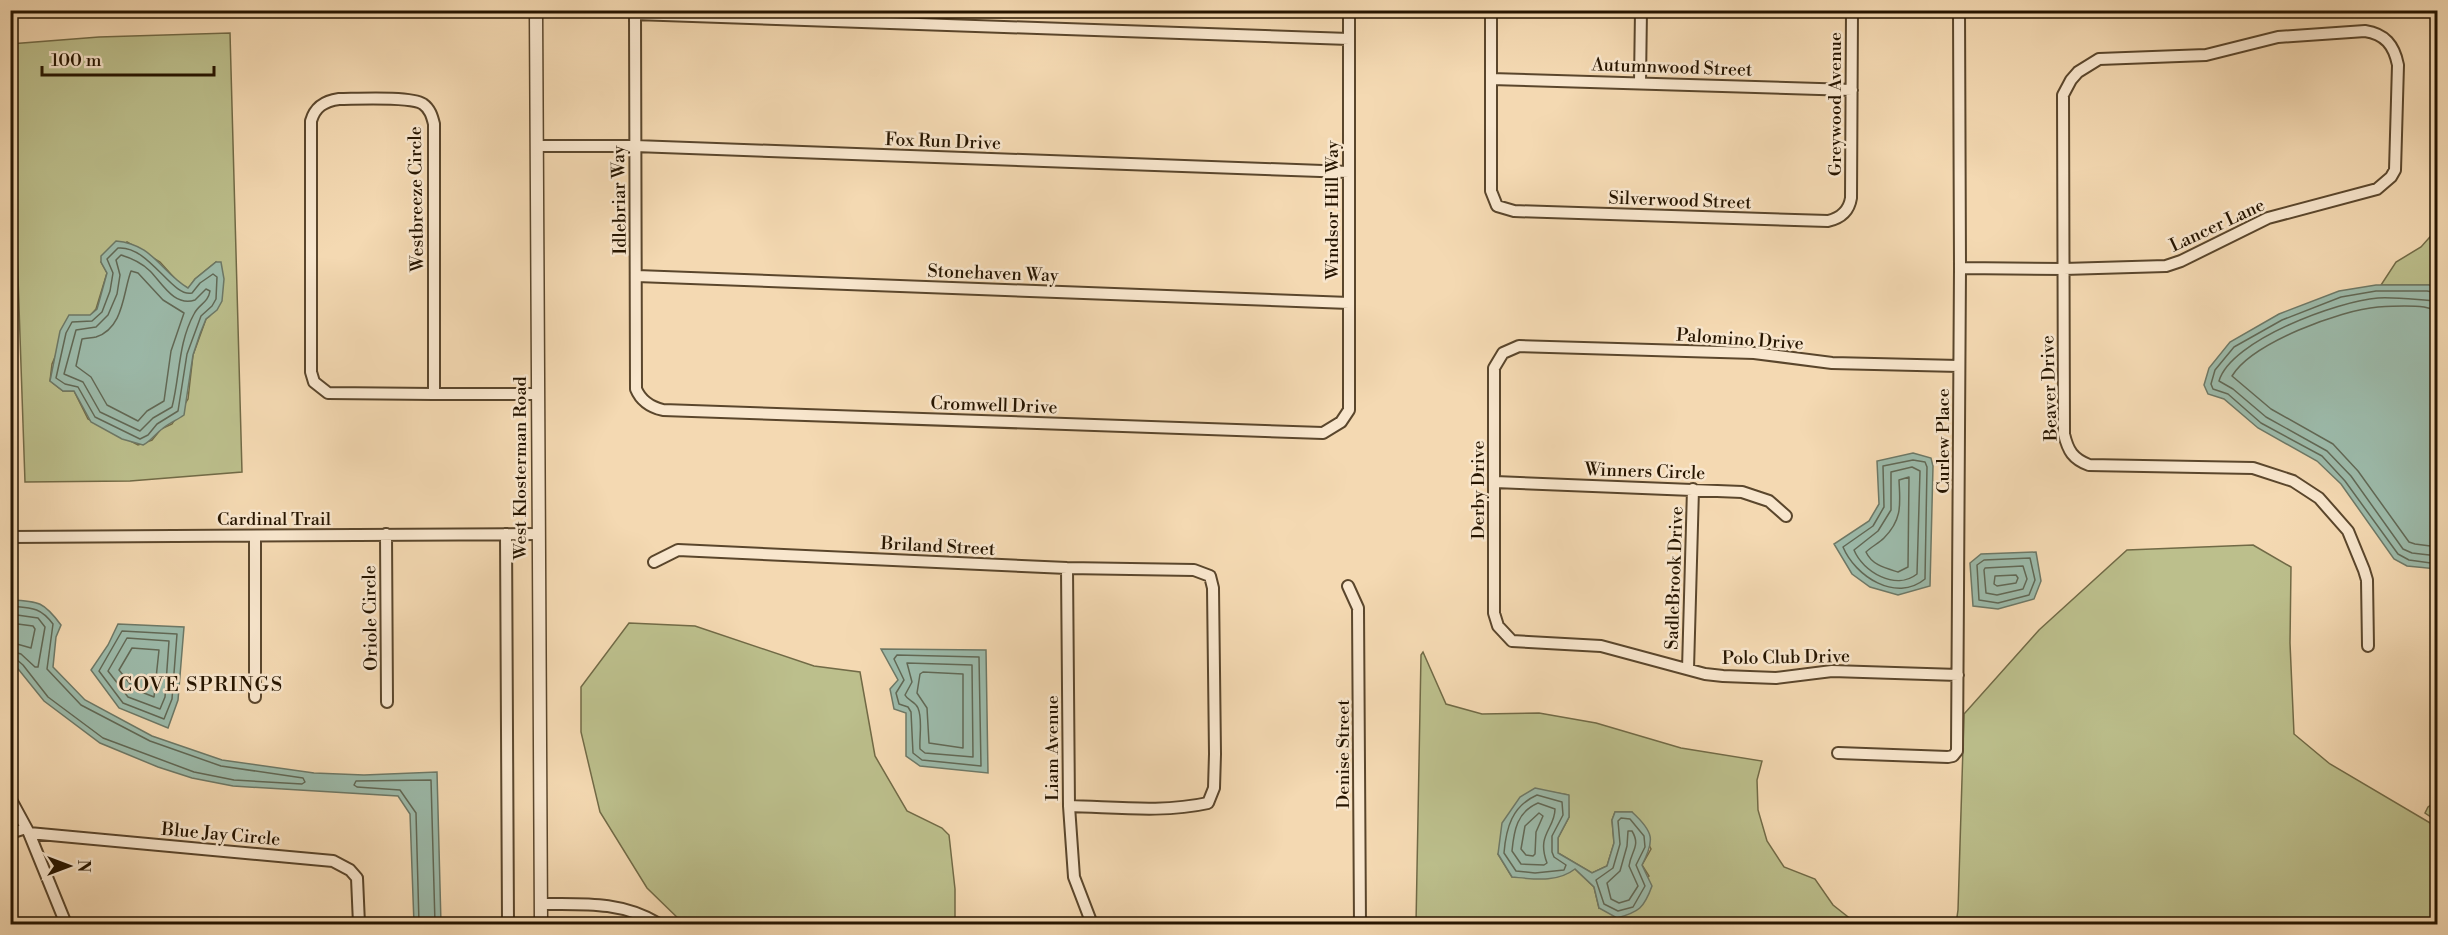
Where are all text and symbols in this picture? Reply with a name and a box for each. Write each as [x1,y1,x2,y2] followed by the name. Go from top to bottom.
[1824,32,1847,176] street label: Greywood Avenue
[42,39,214,77] scale bar
[51,49,102,72] text: 100 m
[1590,53,1753,82] street label: Autumnwood Street
[404,126,429,273] street label: Westbreeze Circle
[885,128,1001,155] street label: Fox Run Drive
[1321,140,1344,281] street label: Windsor Hill Way
[607,145,632,255] street label: Idlebriar Way
[1608,187,1753,215] street label: Silverwood Street
[2166,193,2268,257] street label: Lancer Lane
[927,260,1059,287] street label: Stonehaven Way
[1675,324,1805,355] street label: Palomino Drive
[2036,335,2063,442] street label: Beaver Drive
[509,375,532,561] street label: West Klosterman Road
[1932,388,1955,494] street label: Curlew Place
[930,392,1058,419] street label: Cromwell Drive
[1467,440,1490,540] street label: Derby Drive
[1583,458,1706,485] street label: Winners Circle
[1661,506,1688,650] street label: SadleBrook Drive
[217,508,332,531] street label: Cardinal Trail
[879,532,996,561] street label: Briland Street
[358,565,383,671] street label: Oriole Circle
[1722,645,1850,670] street label: Polo Club Drive
[118,673,284,698] district label: COVE SPRINGS
[1041,695,1064,801] street label: Liam Avenue
[1332,699,1355,809] street label: Denise Street
[160,818,281,851] street label: Blue Jay Circle
[39,836,99,896] north arrow
[73,860,93,873] text: N

